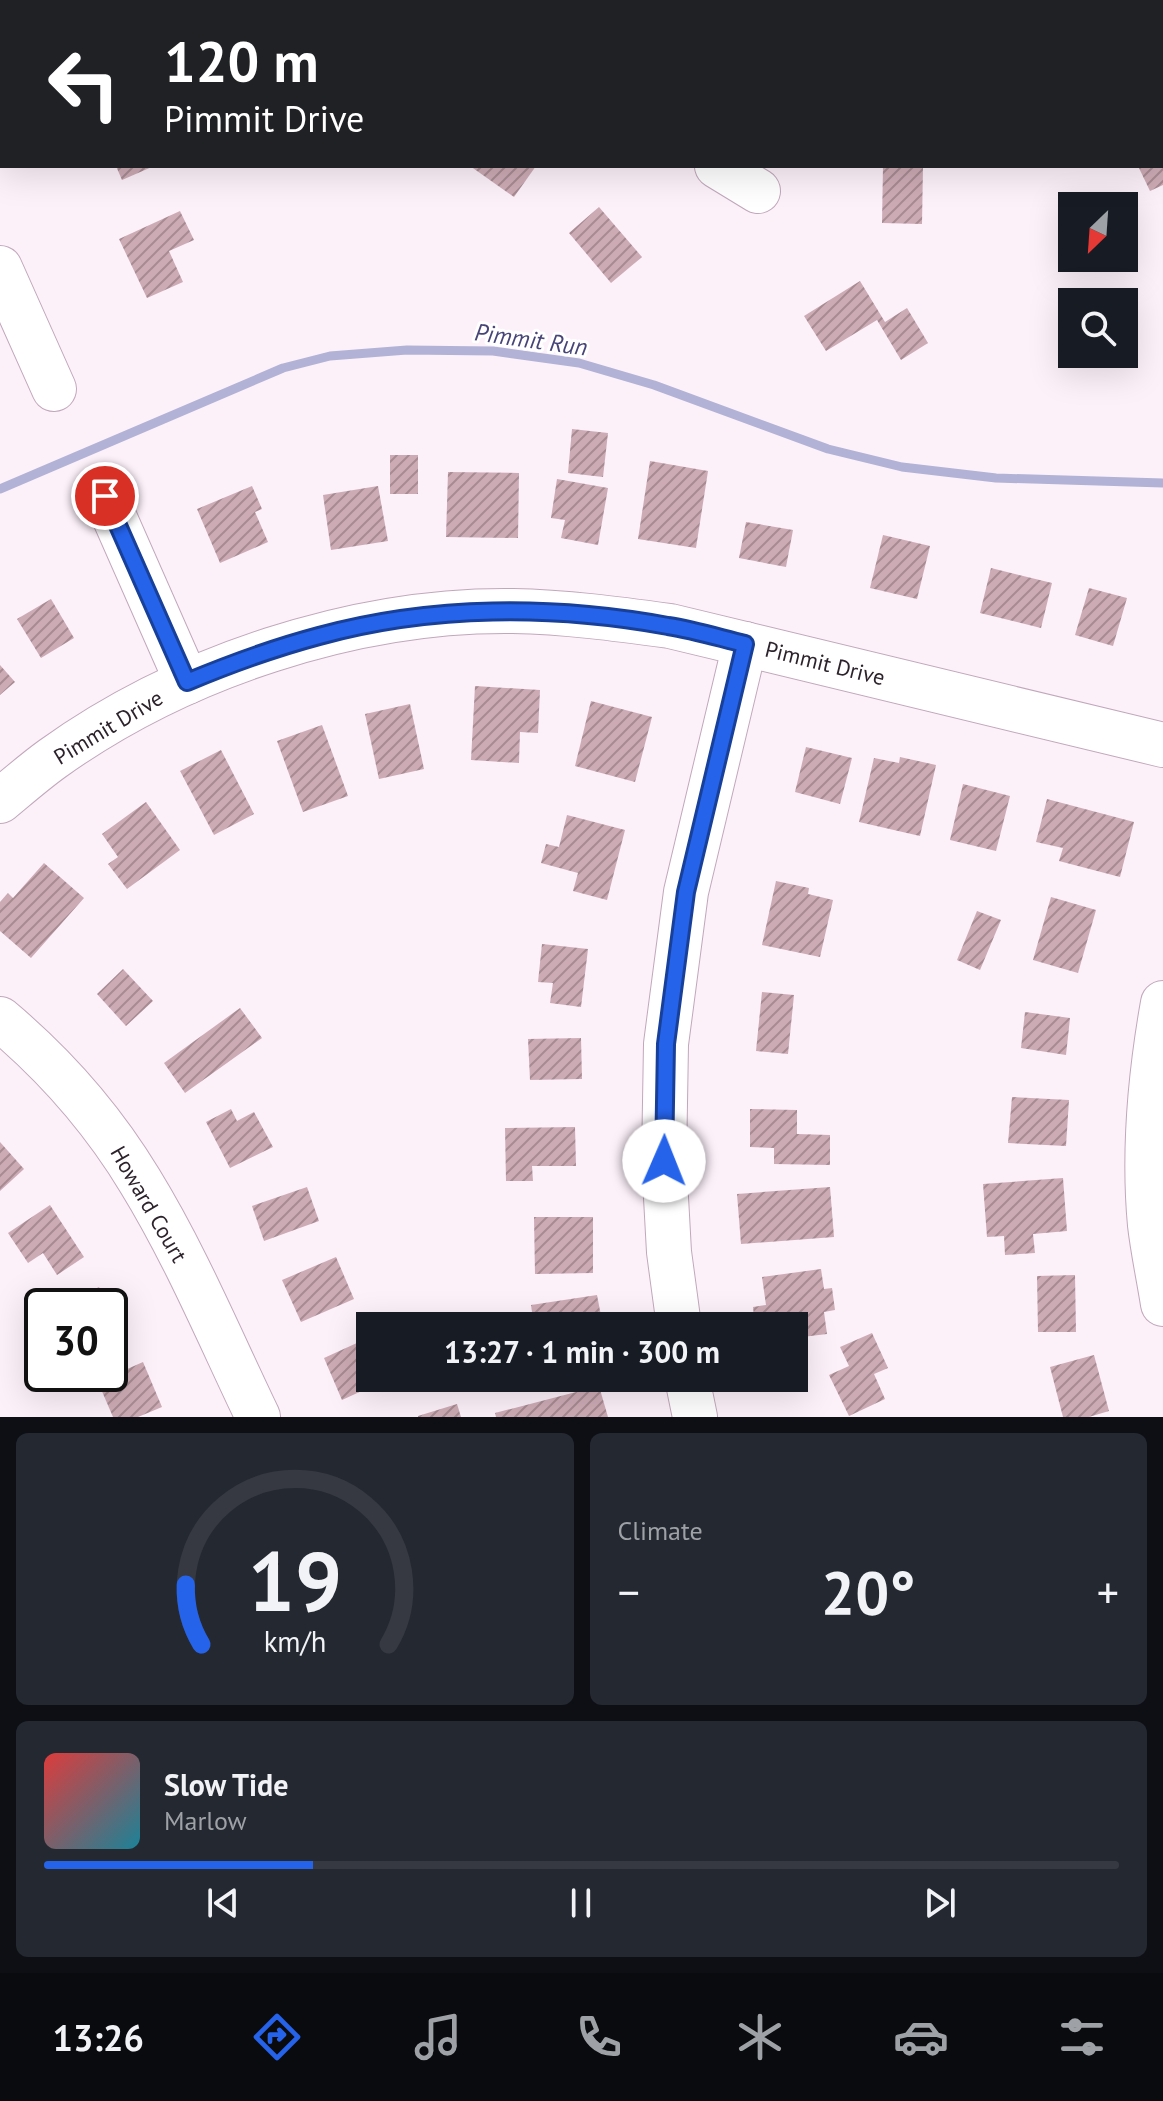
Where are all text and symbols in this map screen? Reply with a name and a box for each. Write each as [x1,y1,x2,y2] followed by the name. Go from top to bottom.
[164,25,319,97] text: 120 m
[32,32,136,136] icon: left
[164,95,364,142] text: Pimmit Drive
[1058,192,1138,272] north arrow
[1058,192,1138,368] map controls
[1058,288,1138,368] button: search
[473,316,589,363] water label: Pimmit Run
[71,462,139,530] pin
[83,474,127,518] icon: arrive
[762,635,888,691] street label: Pimmit Drive
[48,683,168,771] street label: Pimmit Drive
[622,1119,706,1203] position arrow
[104,1141,194,1268] street label: Howard Court
[24,1288,128,1392] speed limit sign: 30
[444,1332,720,1371] text: 13:27 · 1 min · 300 m
[618,1514,703,1547] text: Climate
[248,1526,342,1634] text: 19
[821,1553,915,1631] text: 20°
[618,1563,640,1620] text: −
[1097,1563,1119,1620] text: +
[263,1623,326,1660] text: km/h
[164,1765,289,1804] text: Slow Tide
[164,1804,247,1837] text: Marlow
[201,1881,245,1925] icon: previous
[559,1881,603,1925] icon: pause
[918,1881,962,1925] icon: next
[249,2009,305,2065] icon: directions
[410,2009,466,2065] icon: music
[571,2009,627,2065] icon: phone
[732,2009,788,2065] icon: climate
[893,2009,949,2065] icon: car
[1054,2009,1110,2065] icon: filters
[53,2014,144,2061] text: 13:26

